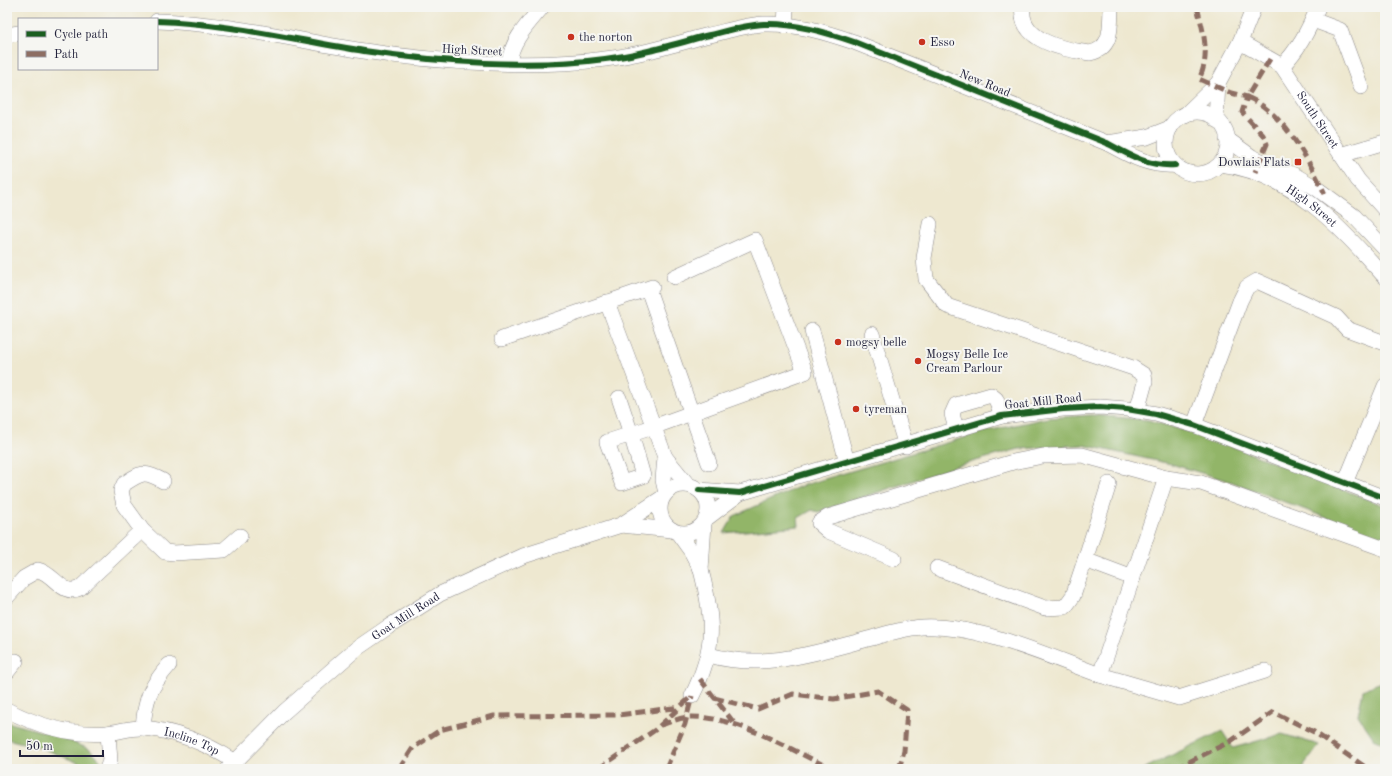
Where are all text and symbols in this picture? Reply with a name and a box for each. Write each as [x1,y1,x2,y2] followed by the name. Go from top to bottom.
[18,18,158,70] legend
[54,29,109,41] text: Cycle path
[566,32,576,42] marker: the norton
[579,32,633,44] place label: the norton
[917,37,927,47] marker: Esso
[930,37,955,49] place label: Esso
[441,43,503,59] street label: High Street
[54,49,79,61] text: Path
[957,68,1012,100] street label: New Road
[1294,90,1340,151] street label: South Street
[1218,157,1290,169] place label: Dowlais Flats
[1293,157,1303,167] marker: Dowlais Flats
[1283,183,1339,230] street label: High Street
[833,337,843,347] marker: mogsy belle
[846,337,907,349] place label: mogsy belle
[926,349,1009,375] place label: Mogsy Belle Ice Cream Parlour
[913,356,923,366] marker: Mogsy Belle Ice Cream Parlour
[1004,392,1082,412] street label: Goat Mill Road
[851,404,861,414] marker: tyreman
[864,404,907,416] place label: tyreman
[370,591,442,643] street label: Goat Mill Road
[163,726,221,758] street label: Incline Top
[20,732,103,758] scale bar
[26,740,53,753] text: 50 m

